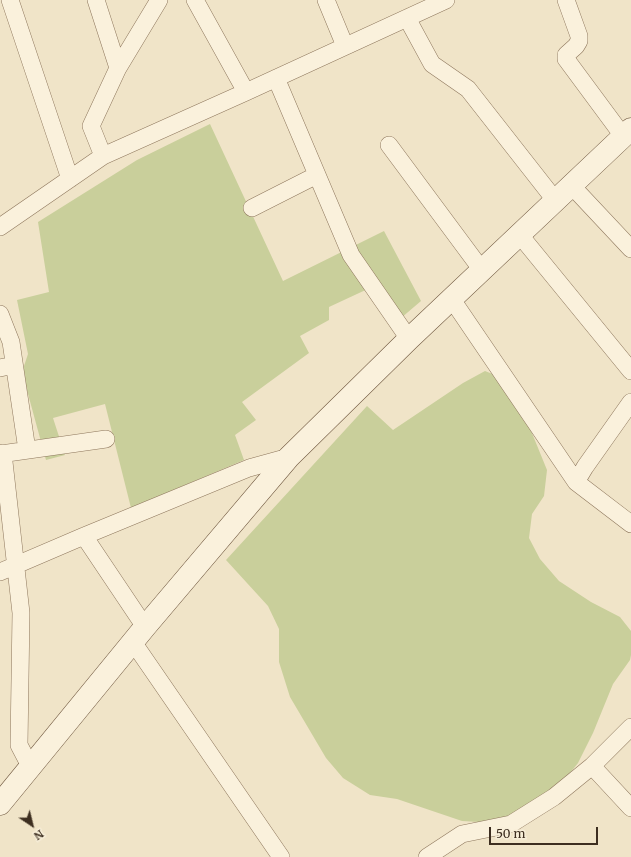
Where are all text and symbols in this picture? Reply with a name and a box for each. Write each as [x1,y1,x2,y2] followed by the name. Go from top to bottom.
[12,805,52,845] north arrow
[491,819,600,845] scale bar
[496,826,525,841] text: 50 m
[31,827,46,843] text: N

